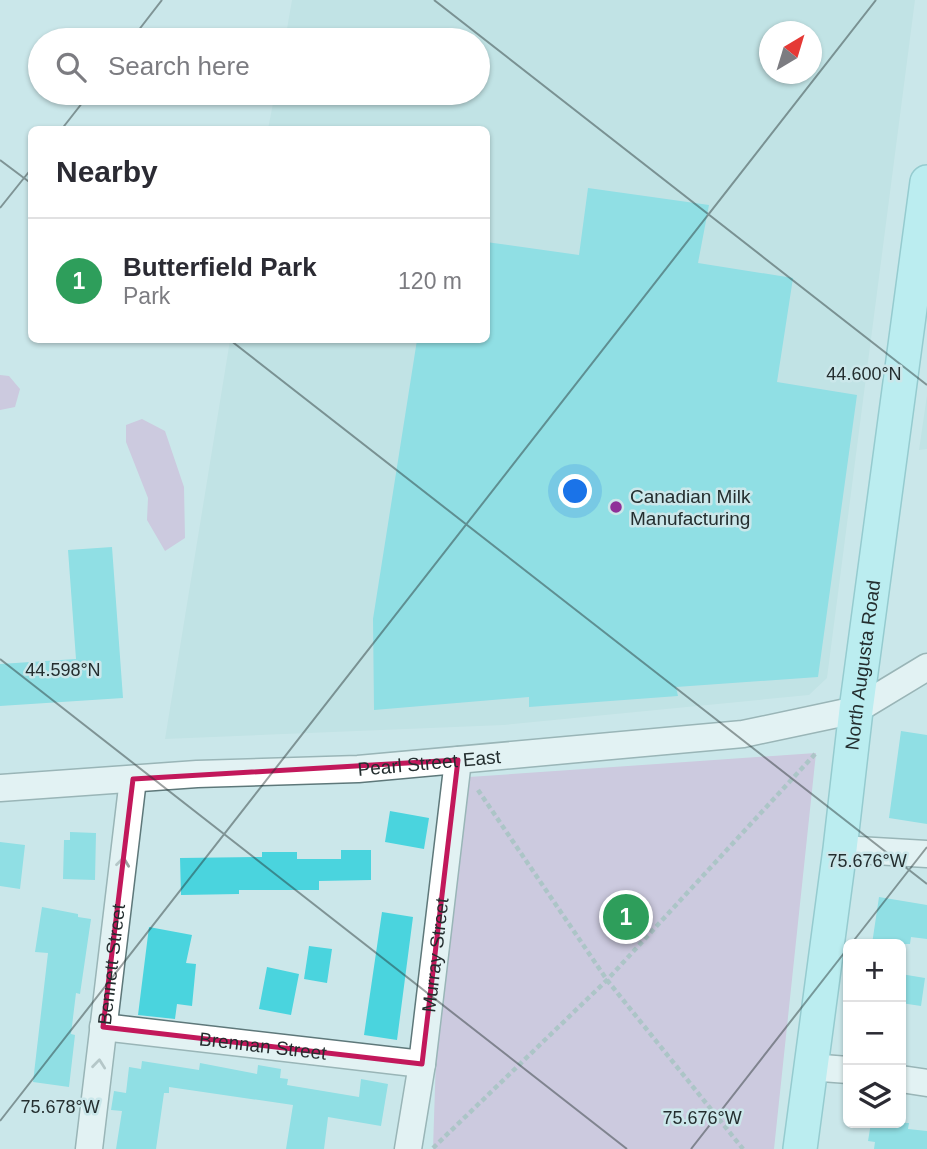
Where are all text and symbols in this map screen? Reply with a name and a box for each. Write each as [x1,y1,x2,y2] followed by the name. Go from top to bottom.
[759,21,822,84] north arrow
[28,28,490,105] search box
[52,48,90,86] icon: search
[108,51,250,81] text: Search here
[56,155,158,188] text: Nearby
[123,252,317,282] text: Butterfield Park
[73,268,85,294] text: 1
[398,268,462,294] text: 120 m
[123,283,170,309] text: Park
[826,364,902,384] text: 44.600°N
[558,474,592,508] your location
[630,486,751,529] place label: Canadian Milk Manufacturing
[608,499,624,515] marker: Canadian Milk Manufacturing
[841,579,884,751] street label: North Augusta Road
[25,660,101,680] text: 44.598°N
[357,746,502,780] street label: Pearl Street East
[827,851,907,871] text: 75.676°W
[116,856,131,868] one-way arrow
[603,891,649,943] pin: 1
[418,896,453,1013] street label: Murray Street
[94,902,129,1026] street label: Bennett Street
[843,939,906,1128] map controls
[843,939,906,1002] button: +
[843,1002,906,1065] button: −
[198,1028,328,1064] street label: Brennan Street
[91,1058,106,1069] one-way arrow
[843,1065,906,1128] button: layers
[20,1097,100,1117] text: 75.678°W
[662,1108,742,1128] text: 75.676°W

